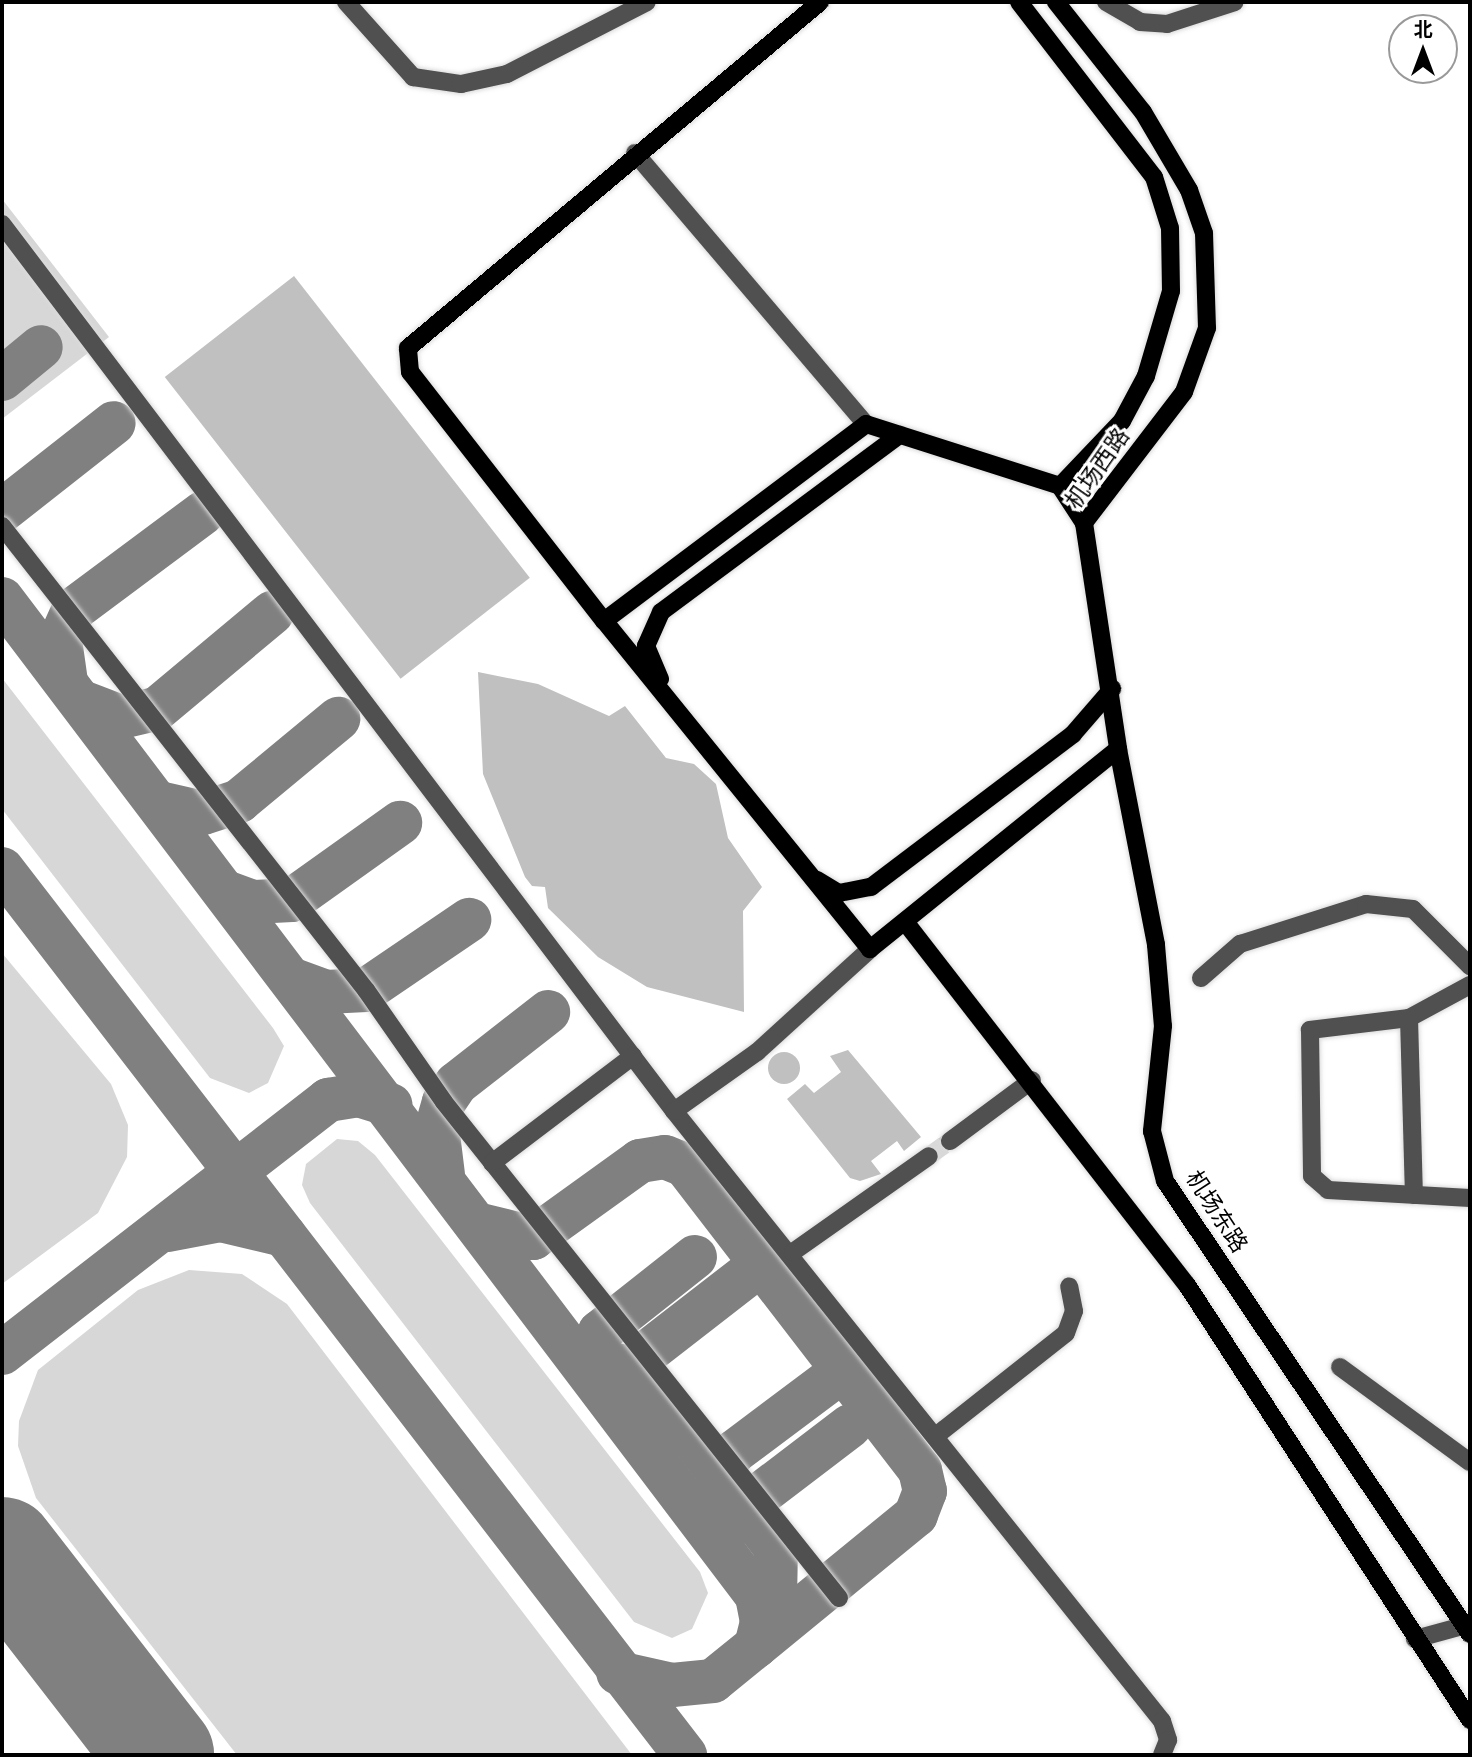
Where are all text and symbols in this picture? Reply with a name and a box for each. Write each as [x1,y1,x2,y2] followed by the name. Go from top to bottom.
[1388,14,1458,84] north arrow
[1413,18,1433,41] text: 北
[1060,423,1136,515] street label: 机场西路
[1179,1166,1253,1258] street label: 机场东路

